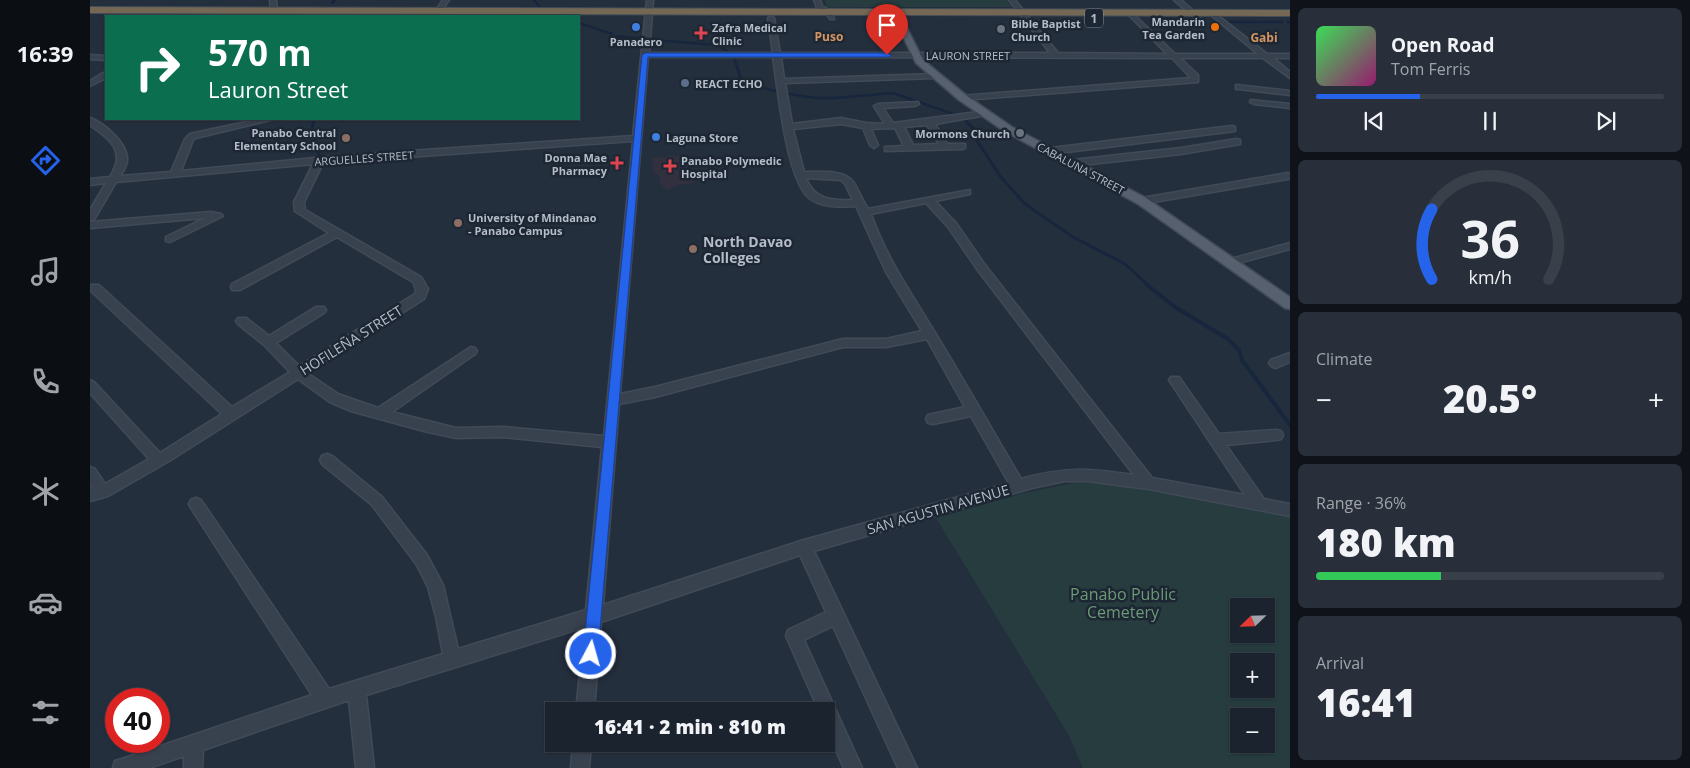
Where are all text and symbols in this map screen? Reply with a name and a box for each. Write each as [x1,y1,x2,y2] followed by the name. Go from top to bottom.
[866,4,908,55] pin
[1085,8,1103,28] road number: 1
[873,11,901,39] icon: arrive
[1142,14,1205,42] place label: Mandarin Tea Garden
[1011,16,1081,44] place label: Bible Baptist Church
[712,20,787,48] place label: Zafra Medical Clinic
[630,21,642,33] marker: Panadero
[1209,21,1221,33] marker: Mandarin Tea Garden
[995,23,1007,35] marker: Bible Baptist Church
[694,26,708,40] marker: Zafra Medical Clinic
[815,28,843,45] district label: Puso
[208,29,312,76] text: 570 m
[1250,29,1278,46] district label: Gabi
[1391,32,1495,58] text: Open Road
[610,34,663,49] place label: Panadero
[125,35,190,100] icon: right
[17,38,73,68] text: 16:39
[926,48,1010,63] street label: LAURON STREET
[1391,58,1470,80] text: Tom Ferris
[208,74,348,104] text: Lauron Street
[695,76,763,91] place label: REACT ECHO
[679,77,691,89] marker: REACT ECHO
[1360,107,1388,135] icon: previous
[1476,107,1504,135] icon: pause
[1592,107,1620,135] icon: next
[234,125,336,153] place label: Panabo Central Elementary School
[915,126,1010,141] place label: Mormons Church
[1014,127,1026,139] marker: Mormons Church
[666,130,739,145] place label: Laguna Store
[650,131,662,143] marker: Laguna Store
[340,132,352,144] marker: Panabo Central Elementary School
[1035,139,1127,197] street label: CABALUNA STREET
[28,143,63,178] icon: directions
[314,147,414,169] street label: ARGUELLES STREET
[545,150,608,178] place label: Donna Mae Pharmacy
[681,153,782,181] place label: Panabo Polymedic Hospital
[611,157,623,169] marker: Donna Mae Pharmacy
[663,159,677,173] marker: Panabo Polymedic Hospital
[1460,202,1520,273] text: 36
[468,210,597,238] place label: University of Mindanao - Panabo Campus
[452,217,464,229] marker: University of Mindanao - Panabo Campus
[703,232,793,267] place label: North Davao Colleges
[687,243,699,255] marker: North Davao Colleges
[28,254,63,289] icon: music
[1468,265,1512,289] text: km/h
[296,301,406,379] street label: HOFILEÑA STREET
[1316,348,1373,370] text: Climate
[28,364,63,399] icon: phone
[1443,372,1537,424] text: 20.5°
[1316,380,1332,418] text: −
[1648,380,1664,418] text: +
[28,474,63,509] icon: climate
[865,480,1011,538] street label: SAN AGUSTIN AVENUE
[1316,492,1406,514] text: Range · 36%
[1316,516,1456,568] text: 180 km
[1070,583,1176,623] park label: Panabo Public Cemetery
[28,585,63,620] icon: car
[1230,598,1275,642] north arrow
[1230,598,1275,753] map controls
[564,627,616,679] position arrow
[1316,652,1364,674] text: Arrival
[1230,653,1275,698] button: +
[1316,676,1416,728] text: 16:41
[105,688,170,753] speed limit sign: 40
[28,695,63,730] icon: filters
[1230,708,1275,753] button: −
[594,714,786,740] text: 16:41 · 2 min · 810 m

